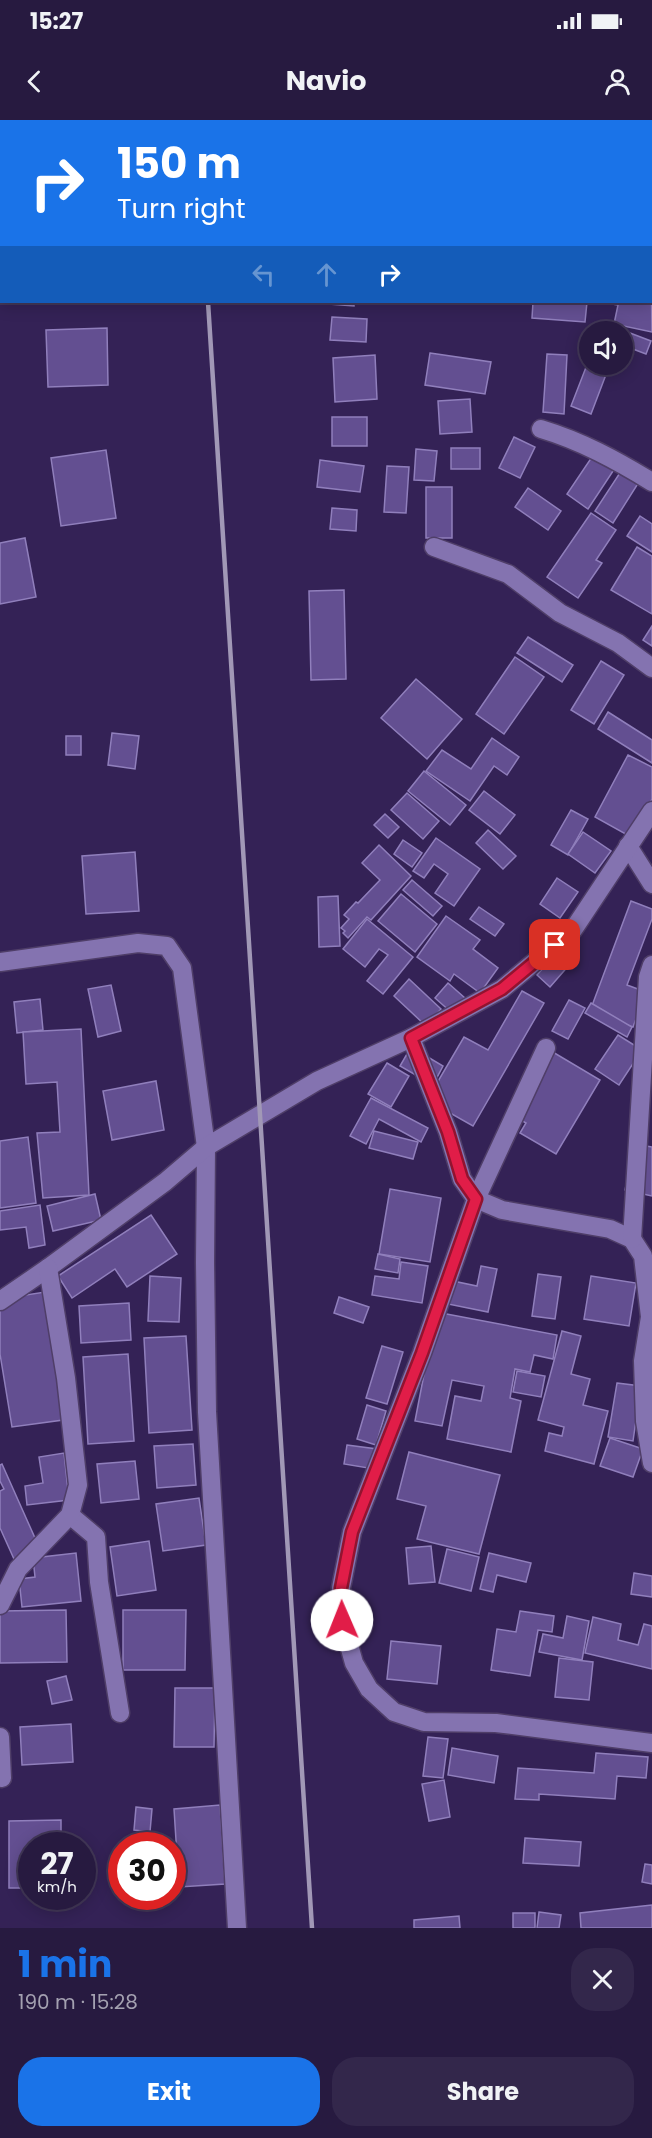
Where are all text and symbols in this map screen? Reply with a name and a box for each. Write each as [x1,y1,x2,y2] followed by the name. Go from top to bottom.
[30,6,83,37] text: 15:27
[286,62,366,99] text: Navio
[18,65,51,98] icon: back
[601,65,634,98] icon: person
[117,134,241,193] text: 150 m
[18,144,96,222] icon: right
[117,190,246,227] text: Turn right
[247,258,280,291] icon: left
[310,258,343,291] icon: ahead
[373,258,406,291] icon: right
[579,321,633,375] map controls
[579,321,633,375] button: sound
[529,919,580,970] pin
[538,928,571,961] icon: arrive
[310,1588,374,1652] position arrow
[108,1832,186,1910] speed limit sign: 30
[40,1842,74,1885] text: 27
[37,1876,77,1897] text: km/h
[18,1939,112,1990] text: 1 min
[571,1948,634,2011] button: close
[18,1988,138,2016] text: 190 m · 15:28
[18,2057,320,2126] button: Exit
[332,2057,634,2126] button: Share

